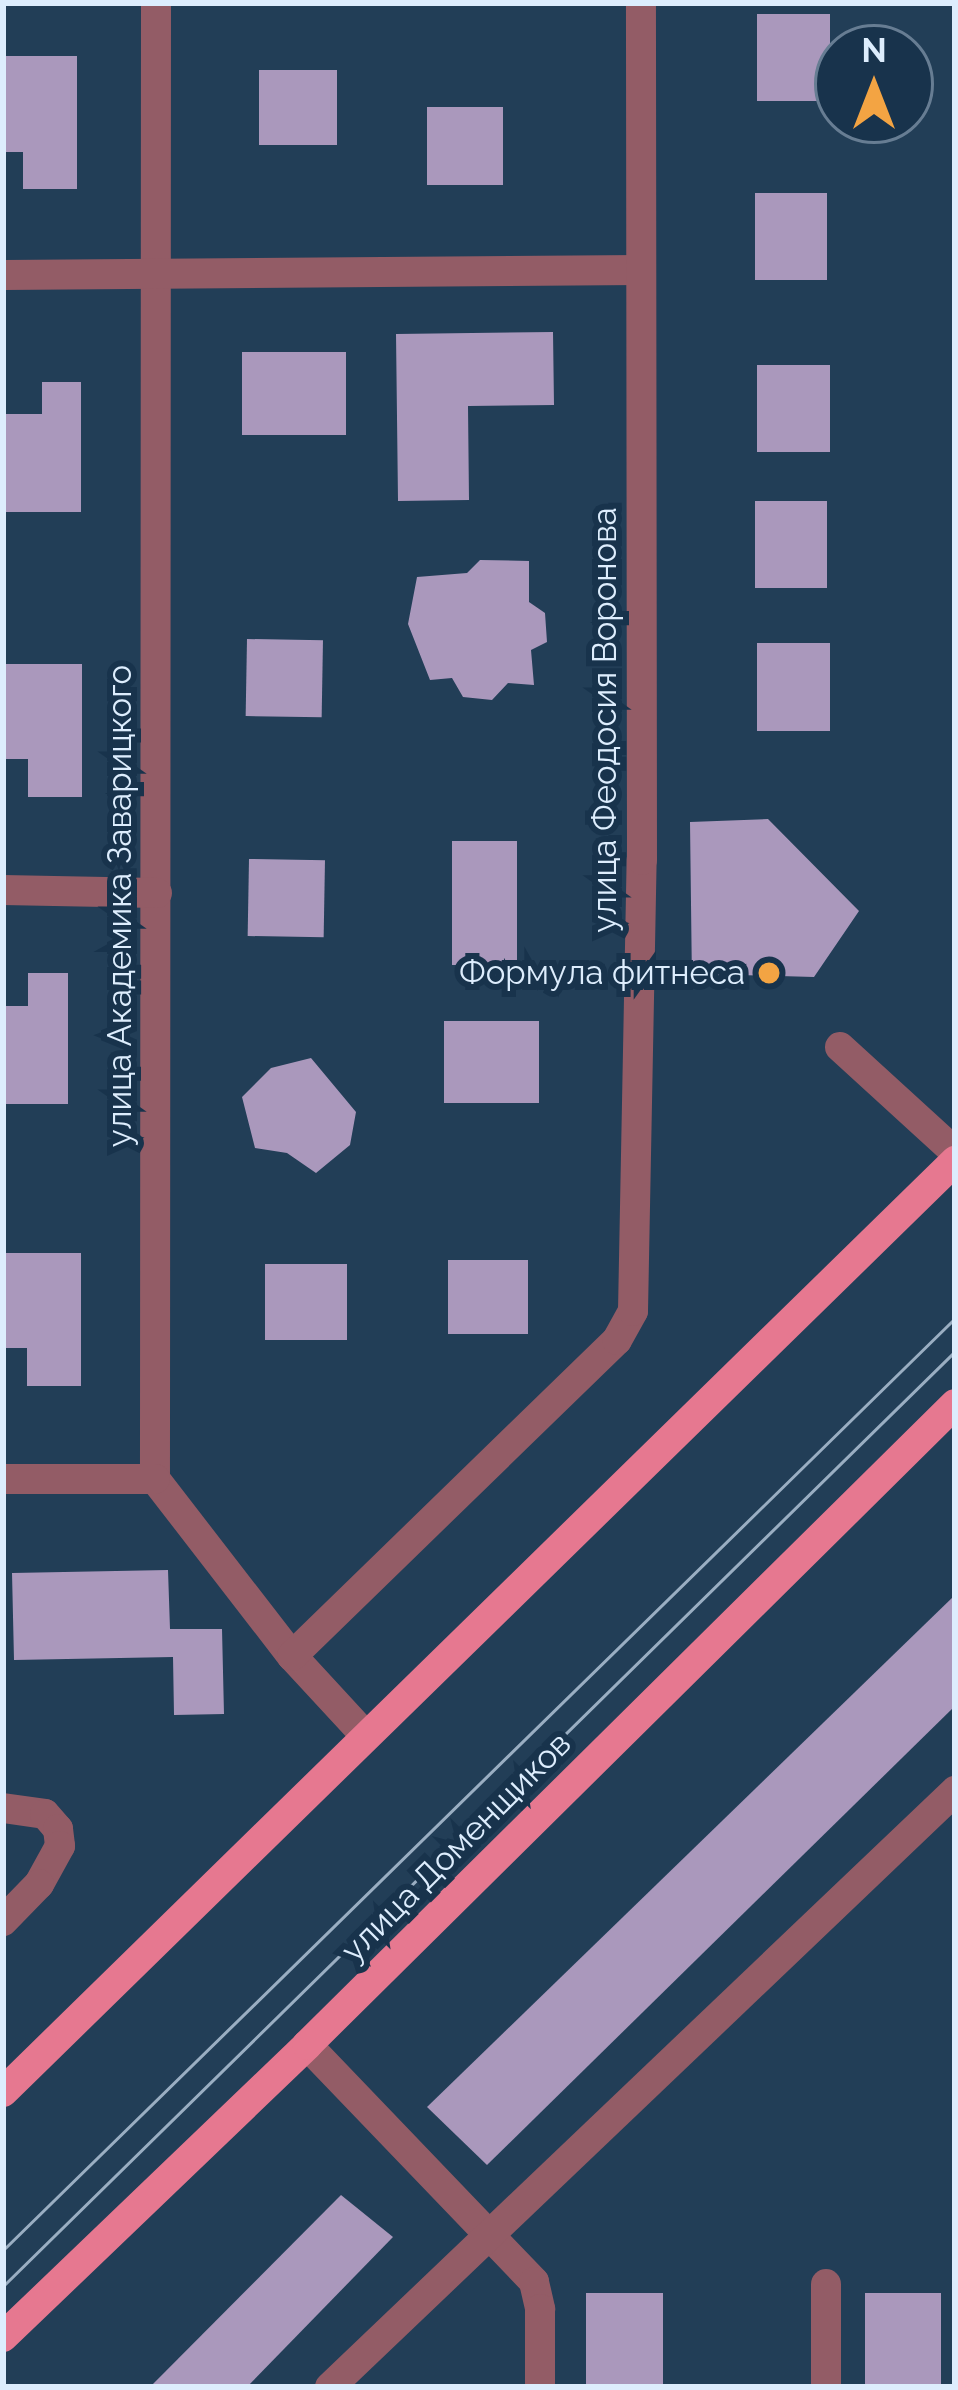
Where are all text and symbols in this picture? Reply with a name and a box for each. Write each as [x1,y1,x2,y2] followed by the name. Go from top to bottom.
[814,24,934,144] north arrow
[861,31,887,70] text: N
[585,507,625,933] street label: улица Феодосия Воронова
[100,664,140,1148] street label: улица Академика Заварицкого
[459,953,745,993] place label: Формула фитнеса
[756,960,782,986] marker: Формула фитнеса
[333,1724,579,1970] street label: улица Доменщиков

